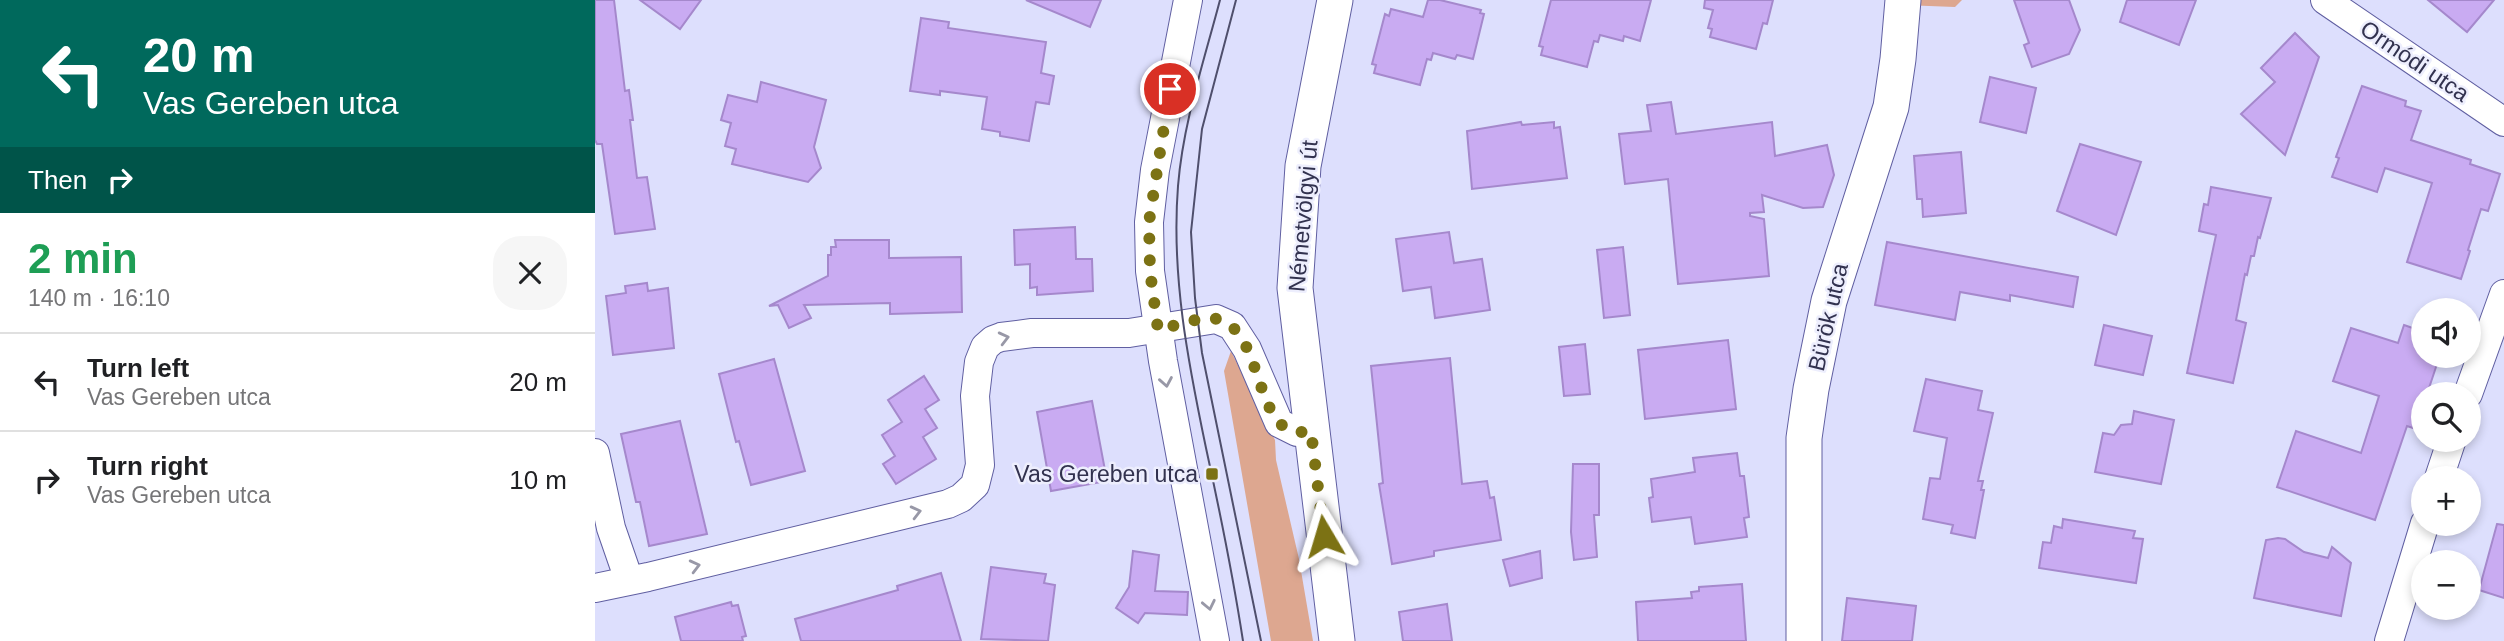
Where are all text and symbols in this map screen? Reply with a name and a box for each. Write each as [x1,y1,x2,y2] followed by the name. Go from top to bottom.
[2356,15,2474,107] street label: Ormódi utca
[28,28,119,119] icon: left
[143,28,255,82] text: 20 m
[1140,59,1200,119] pin
[1151,70,1189,108] icon: arrive
[143,85,399,121] text: Vas Gereben utca
[1283,138,1323,293] street label: Németvölgyi út
[101,161,139,199] icon: right
[28,165,87,195] text: Then
[28,235,138,282] text: 2 min
[493,236,567,310] button: close
[1803,260,1853,373] street label: Bürök utca
[28,285,170,311] text: 140 m · 16:10
[2411,298,2481,620] map controls
[2411,298,2481,368] button: sound
[997,332,1009,346] one-way arrow
[87,353,189,383] text: Turn left
[28,363,66,401] icon: left
[509,367,567,397] text: 20 m
[1158,376,1173,388] one-way arrow
[2411,382,2481,452] button: search
[87,384,271,410] text: Vas Gereben utca
[87,451,208,481] text: Turn right
[28,461,66,499] icon: right
[1014,461,1198,487] place label: Vas Gereben utca
[509,465,567,495] text: 10 m
[1204,466,1220,482] marker: Vas Gereben utca
[2411,466,2481,536] button: +
[87,482,271,508] text: Vas Gereben utca
[1287,499,1361,573] position arrow
[910,505,922,520] one-way arrow
[2411,550,2481,620] button: −
[689,560,701,574] one-way arrow
[1200,599,1215,611] one-way arrow

